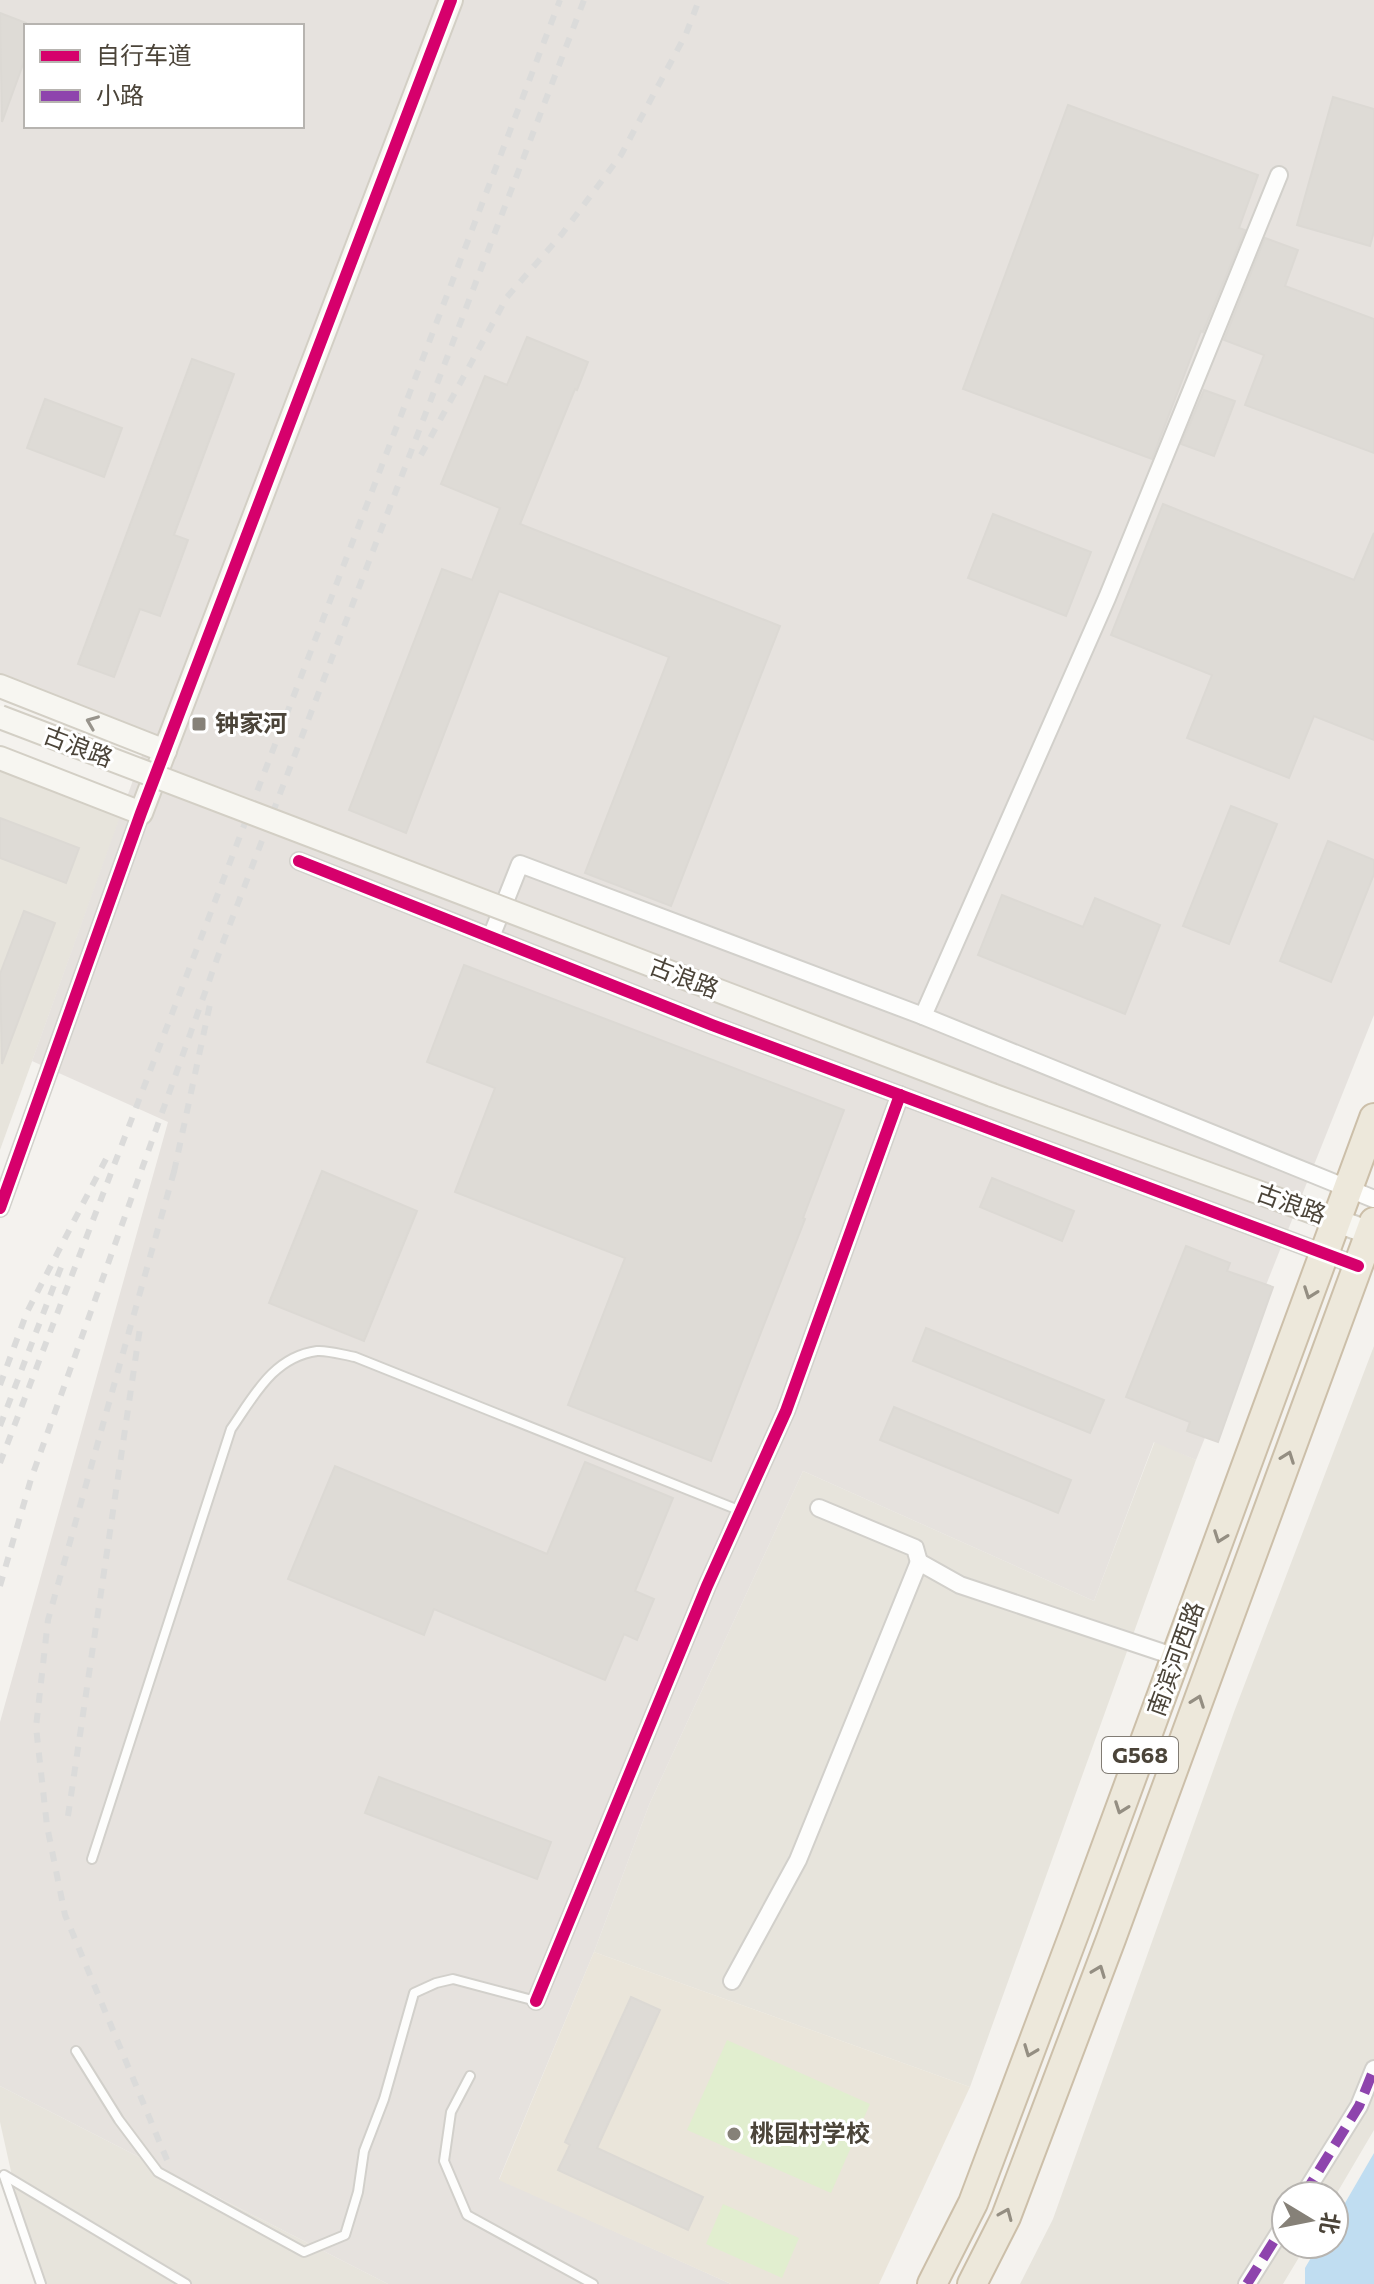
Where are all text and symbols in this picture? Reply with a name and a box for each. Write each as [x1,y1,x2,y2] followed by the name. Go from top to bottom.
[24,24,304,128] legend
[96,40,192,69] text: 自行车道
[96,80,144,109] text: 小路
[215,708,287,737] place label: 钟家河
[86,715,100,732] one-way arrow
[190,715,208,733] marker: 钟家河
[40,719,117,772] street label: 古浪路
[646,950,723,1003] street label: 古浪路
[1253,1177,1330,1229] street label: 古浪路
[1303,1285,1320,1299] one-way arrow
[1278,1451,1295,1465] one-way arrow
[1213,1530,1230,1544] one-way arrow
[1140,1597,1209,1720] street label: 南滨河西路
[1189,1695,1205,1709] one-way arrow
[1102,1737,1178,1773] road number: G568
[1114,1800,1131,1814] one-way arrow
[1089,1965,1106,1979] one-way arrow
[1023,2043,1040,2057] one-way arrow
[750,2118,870,2147] place label: 桃园村学校
[725,2125,743,2143] marker: 桃园村学校
[1270,2180,1350,2260] north arrow
[997,2208,1013,2222] one-way arrow
[1315,2210,1345,2237] text: 北

